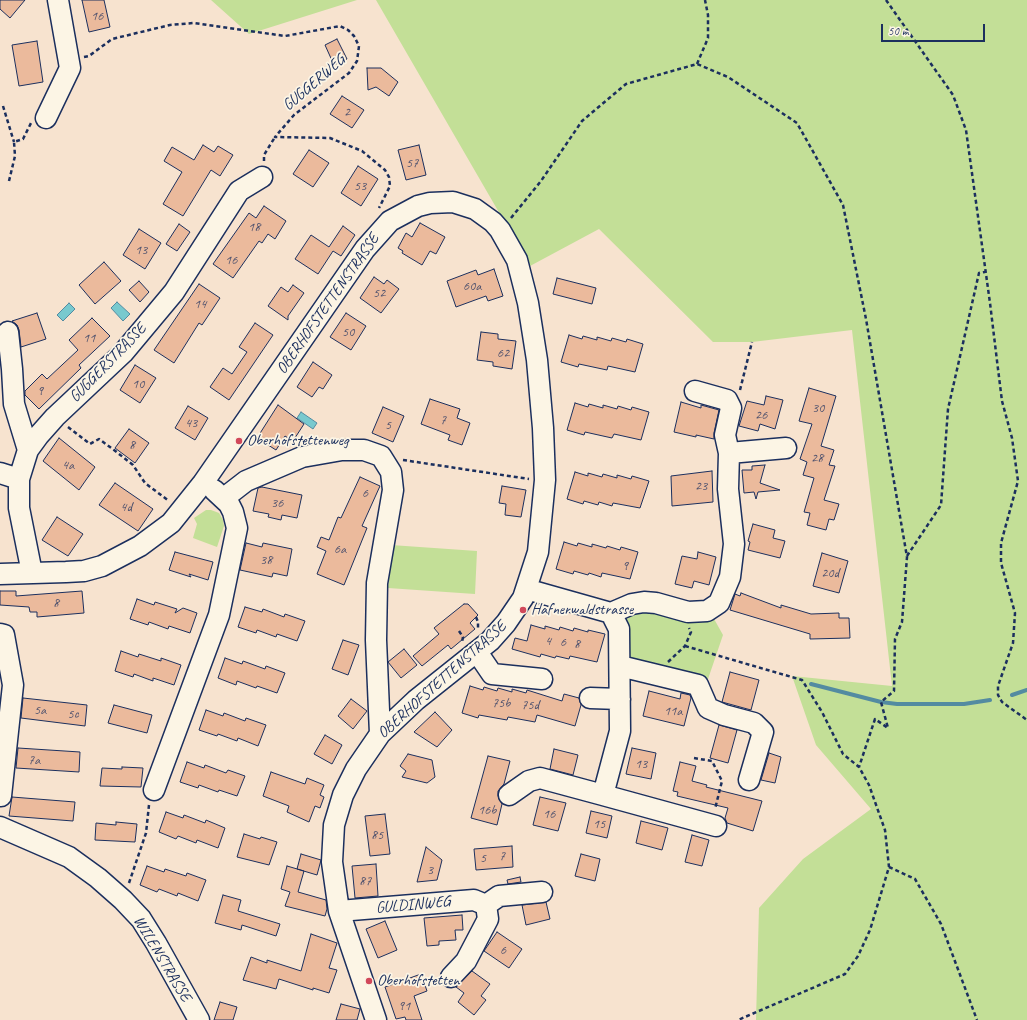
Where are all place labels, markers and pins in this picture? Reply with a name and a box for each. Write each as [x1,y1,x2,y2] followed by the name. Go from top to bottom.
[247,431,349,451] place label: Oberhofstettenweg
[234,436,244,446] marker: Oberhofstettenweg
[531,600,633,620] place label: Hafnerwaldstrasse
[518,605,528,615] marker: Hafnerwaldstrasse
[377,971,459,991] place label: Oberhofstetten
[364,976,374,986] marker: Oberhofstetten

